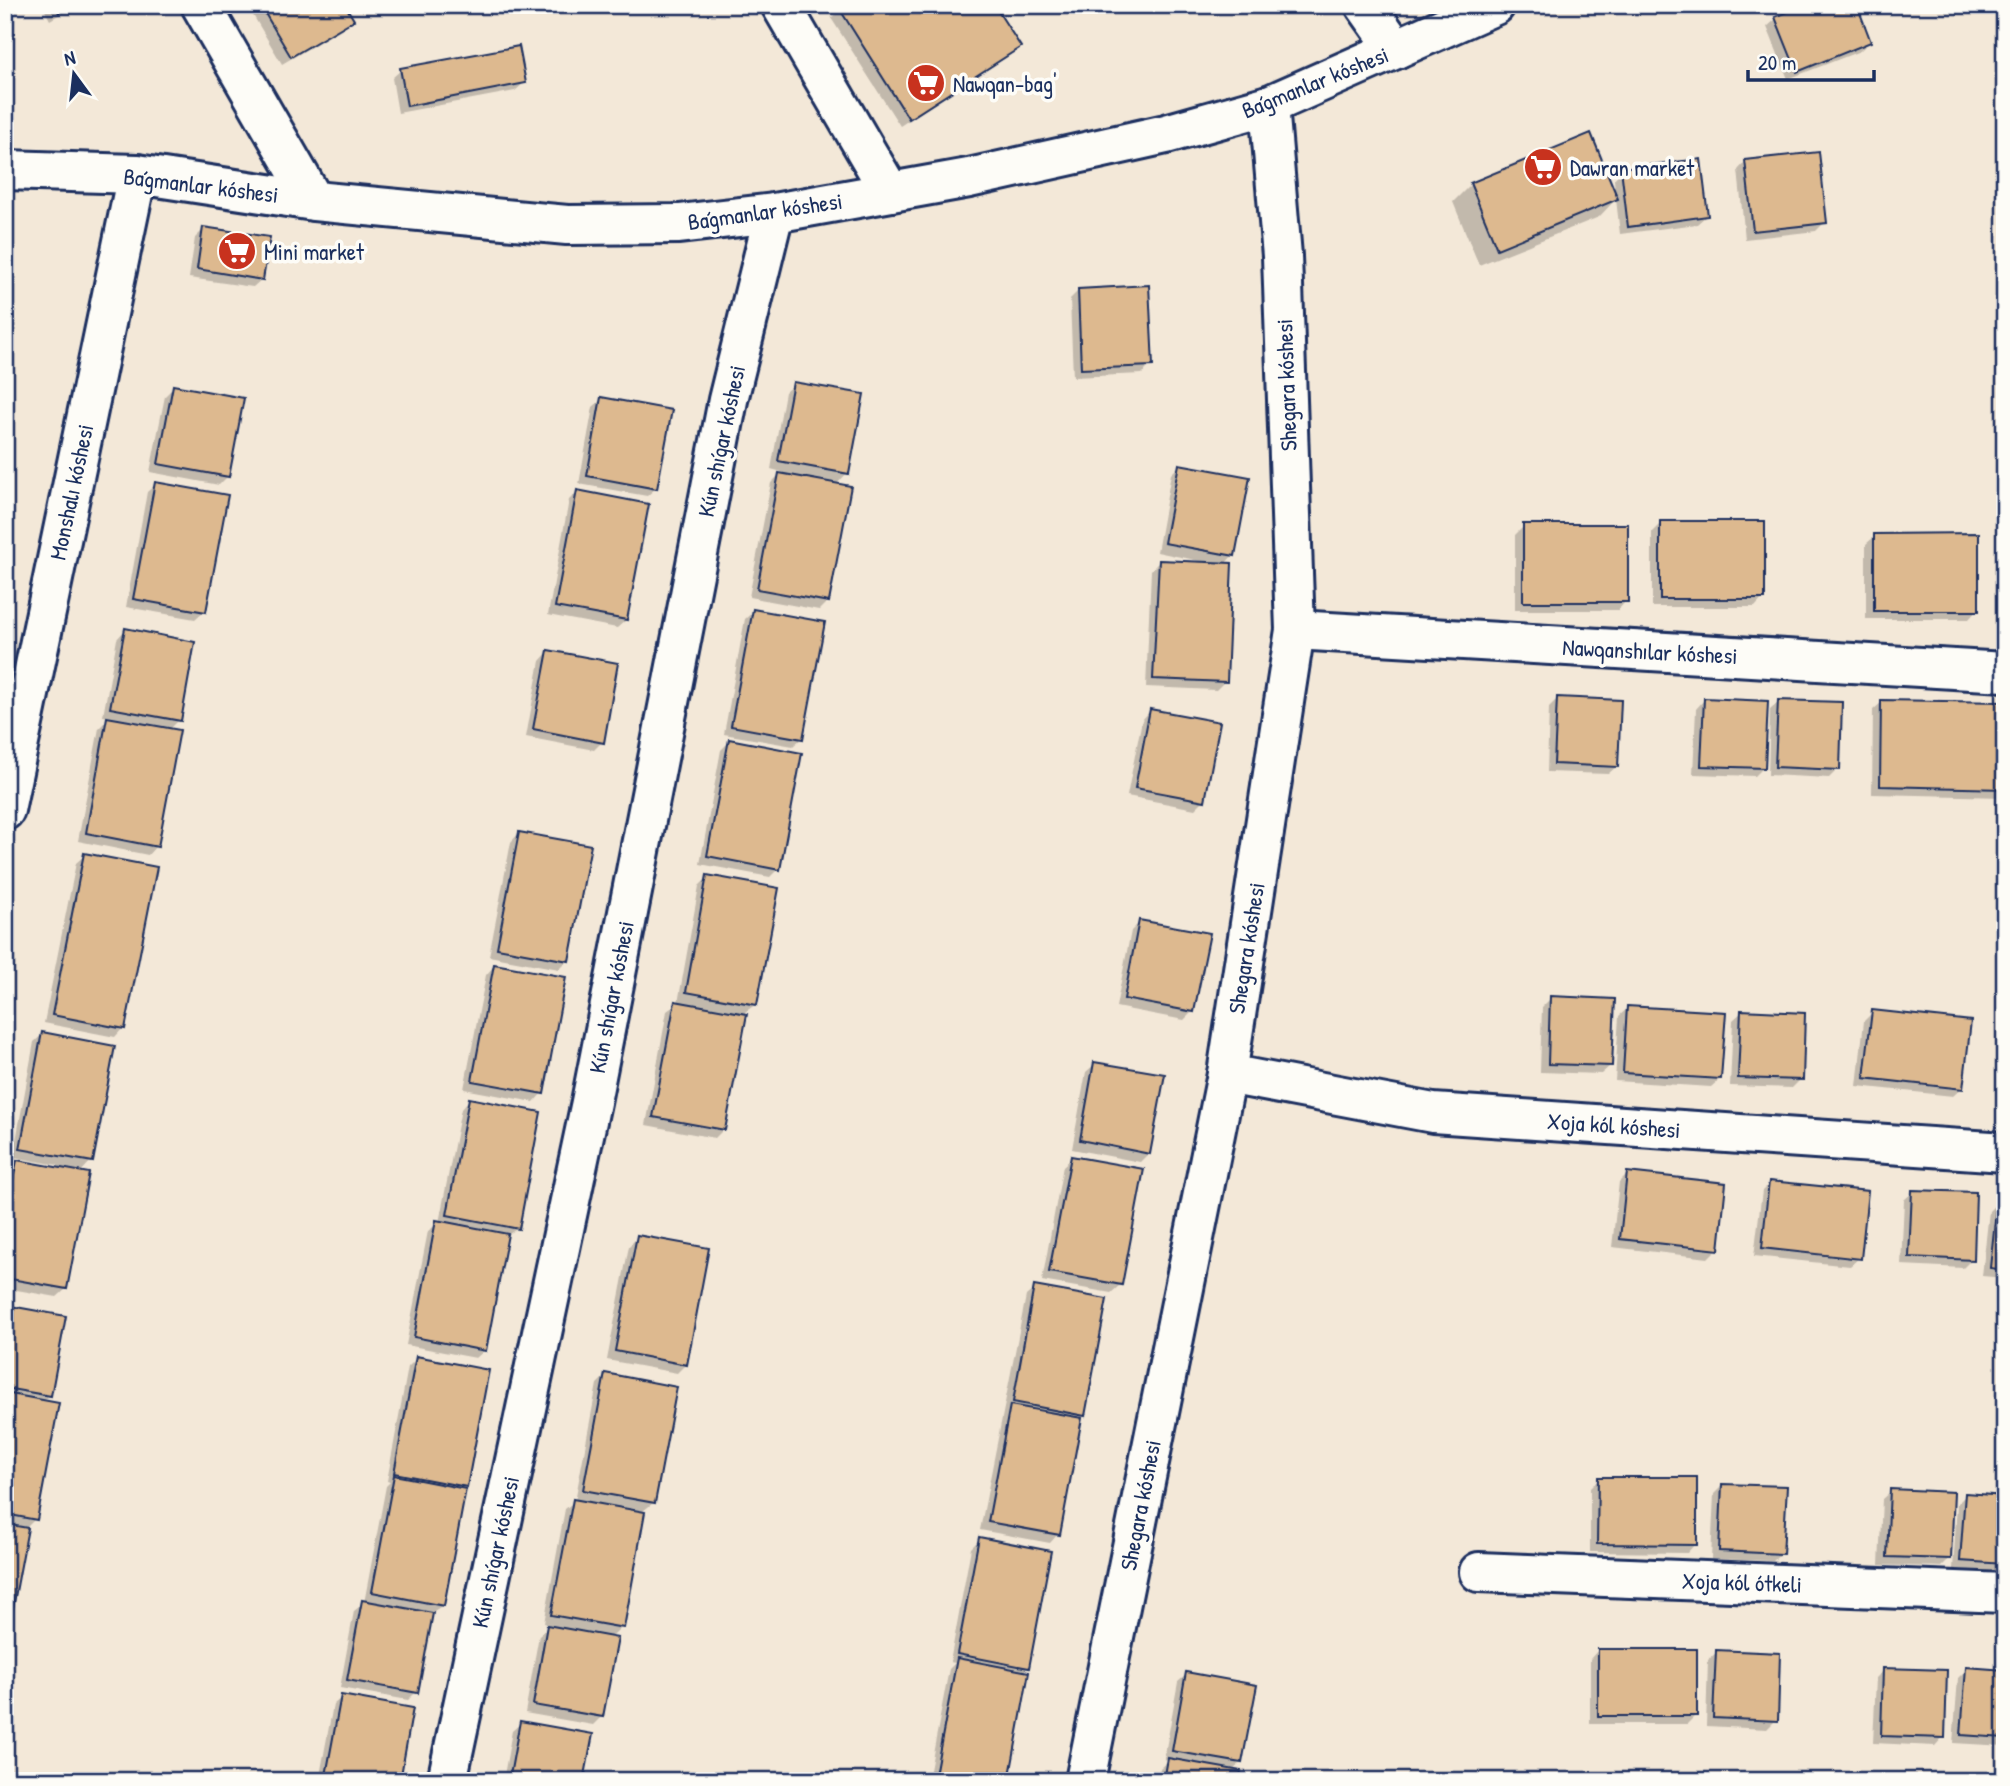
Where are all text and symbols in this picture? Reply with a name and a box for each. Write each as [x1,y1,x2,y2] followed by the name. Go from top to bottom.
[38,38,108,108] north arrow
[1237,38,1393,126] street label: Baǵmanlar kóshesi
[1748,38,1874,82] scale bar
[61,44,78,71] text: N
[1758,48,1796,77] text: 20 m
[905,62,947,104] supermarket icon: Nawqan-bag'
[953,68,1057,99] place label: Nawqan-bag'
[1522,146,1564,188] supermarket icon: Dawran market
[1570,152,1695,183] place label: Dawran market
[122,160,280,210] street label: Baǵmanlar kóshesi
[686,185,844,237] street label: Baǵmanlar kóshesi
[216,230,258,272] supermarket icon: Mini market
[264,236,365,267] place label: Mini market
[1268,318,1304,452] street label: Shegara kóshesi
[690,362,752,520] street label: Kún shıǵar kóshesi
[41,421,101,563] street label: Monshalı kóshesi
[1562,631,1738,671] street label: Nawqanshılar kóshesi
[1220,880,1272,1016] street label: Shegara kóshesi
[581,918,641,1076] street label: Kún shıǵar kóshesi
[1546,1105,1682,1145] street label: Xoja kól kóshesi
[1112,1437,1168,1573] street label: Shegara kóshesi
[464,1473,526,1631] street label: Kún shıǵar kóshesi
[1681,1564,1803,1600] street label: Xoja kól ótkeli

